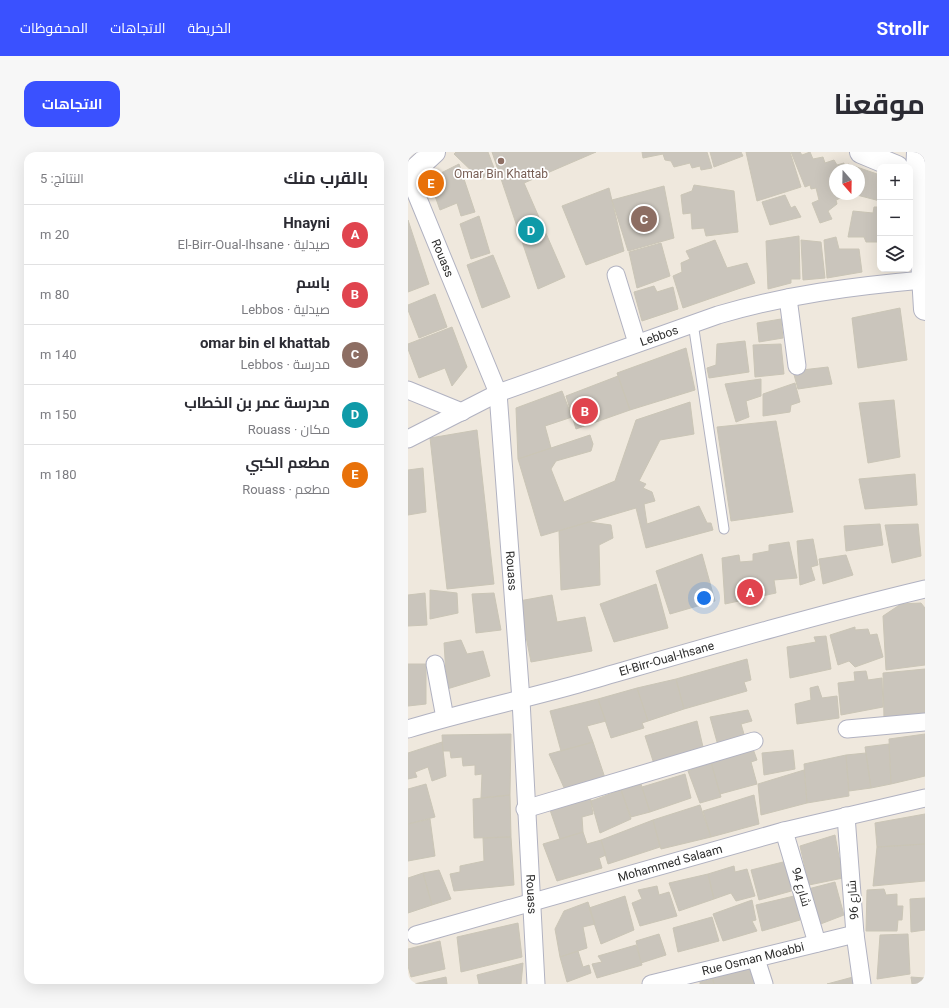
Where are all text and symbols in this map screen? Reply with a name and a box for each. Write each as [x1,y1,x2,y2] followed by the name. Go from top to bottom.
[876,17,929,40] text: Strollr
[20,20,88,36] text: المحفوظات
[110,20,166,36] text: الاتجاهات
[188,20,231,36] text: الخريطة
[24,81,120,127] button: الاتجاهات
[834,88,925,121] text: موقعنا
[496,156,506,166] marker: Omar Bin Khattab
[829,164,865,200] north arrow
[877,164,913,272] map controls
[877,164,913,200] button: +
[454,167,548,181] place label: Omar Bin Khattab
[284,168,368,188] text: بالقرب منك
[418,168,444,198] pin: E
[40,171,84,186] text: النتائج: 5
[877,200,913,236] button: −
[631,204,657,234] pin: C
[283,214,330,232] text: Hnayni
[518,215,544,245] pin: D
[40,227,69,242] text: 20 m
[351,227,359,242] text: A
[877,236,913,272] button: layers
[178,237,330,252] text: صيدلية · El-Birr-Oual-Ihsane
[429,237,457,279] street label: Rouass
[296,274,330,292] text: باسم
[40,287,69,302] text: 80 m
[351,287,359,302] text: B
[241,302,330,317] text: صيدلية · Lebbos
[638,323,680,349] street label: Lebbos
[200,334,330,352] text: omar bin el khattab
[40,347,77,362] text: 140 m
[351,347,359,362] text: C
[241,357,330,372] text: مدرسة · Lebbos
[184,394,330,412] text: مدرسة عمر بن الخطاب
[572,396,598,426] pin: B
[40,407,77,422] text: 150 m
[351,407,359,422] text: D
[248,422,330,437] text: مكان · Rouass
[246,454,330,472] text: مطعم الكبي
[40,467,77,482] text: 180 m
[351,467,359,482] text: E
[242,482,330,497] text: مطعم · Rouass
[503,550,520,591] street label: Rouass
[737,577,763,607] pin: A
[694,588,714,608] your location
[617,638,716,679] street label: El-Birr-Oual-Ihsane
[616,842,724,885] street label: Mohammed Salaam
[788,866,813,908] street label: شارع 94
[523,874,539,914] street label: Rouass
[845,880,862,920] street label: شارع 96
[700,940,806,978] street label: Rue Osman Moabbi

